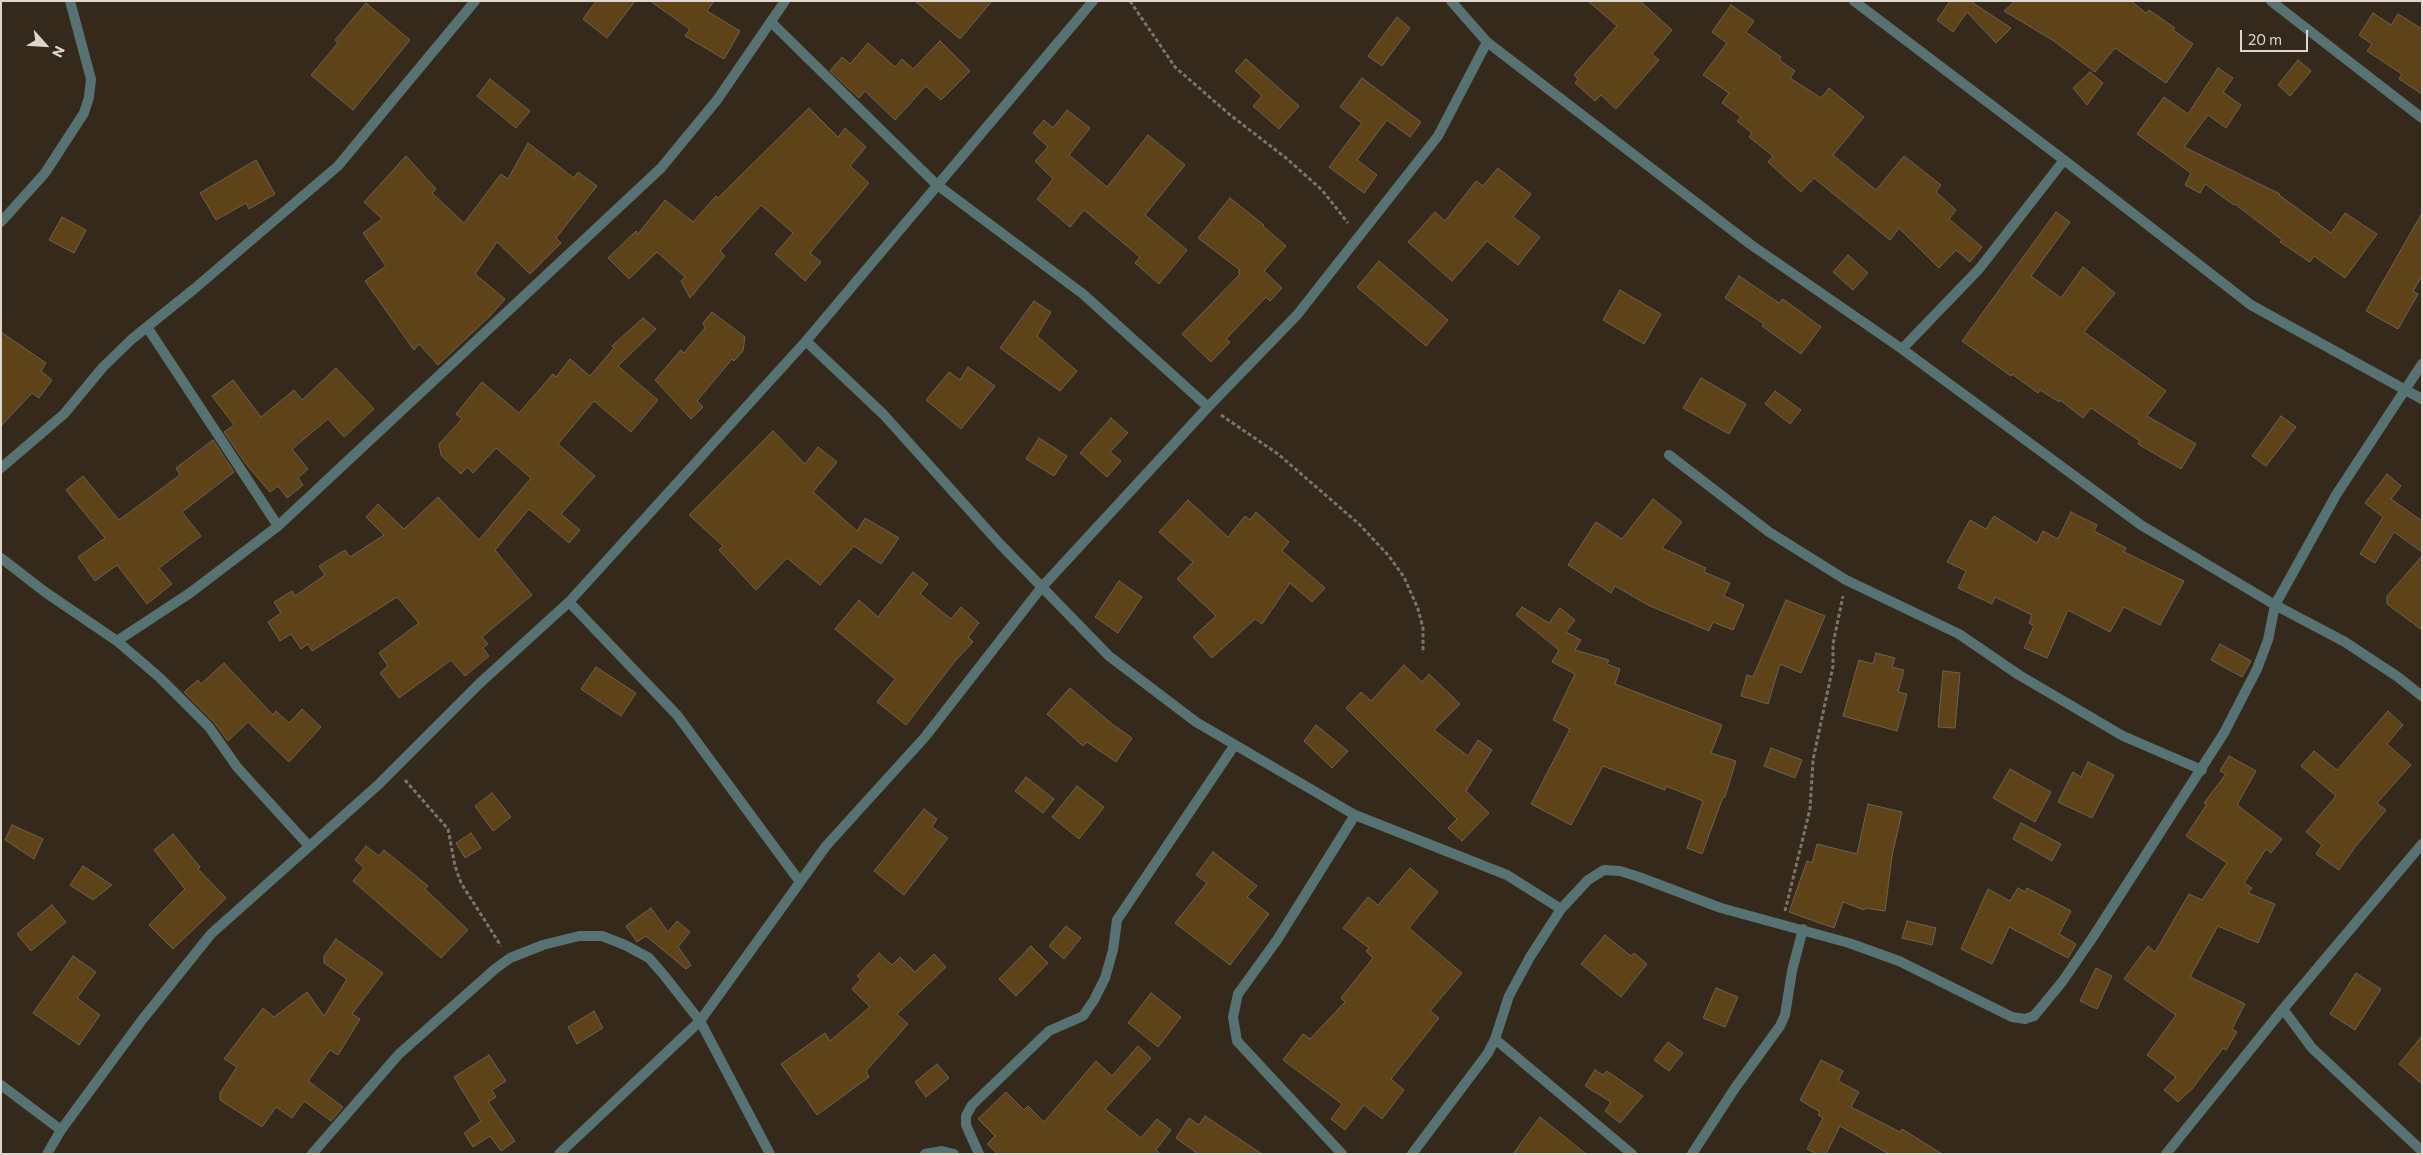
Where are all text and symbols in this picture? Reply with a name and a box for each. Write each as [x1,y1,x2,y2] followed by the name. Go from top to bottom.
[20,20,70,70] north arrow
[2243,20,2310,52] scale bar
[2248,30,2282,48] text: 20 m
[49,43,69,60] text: N

